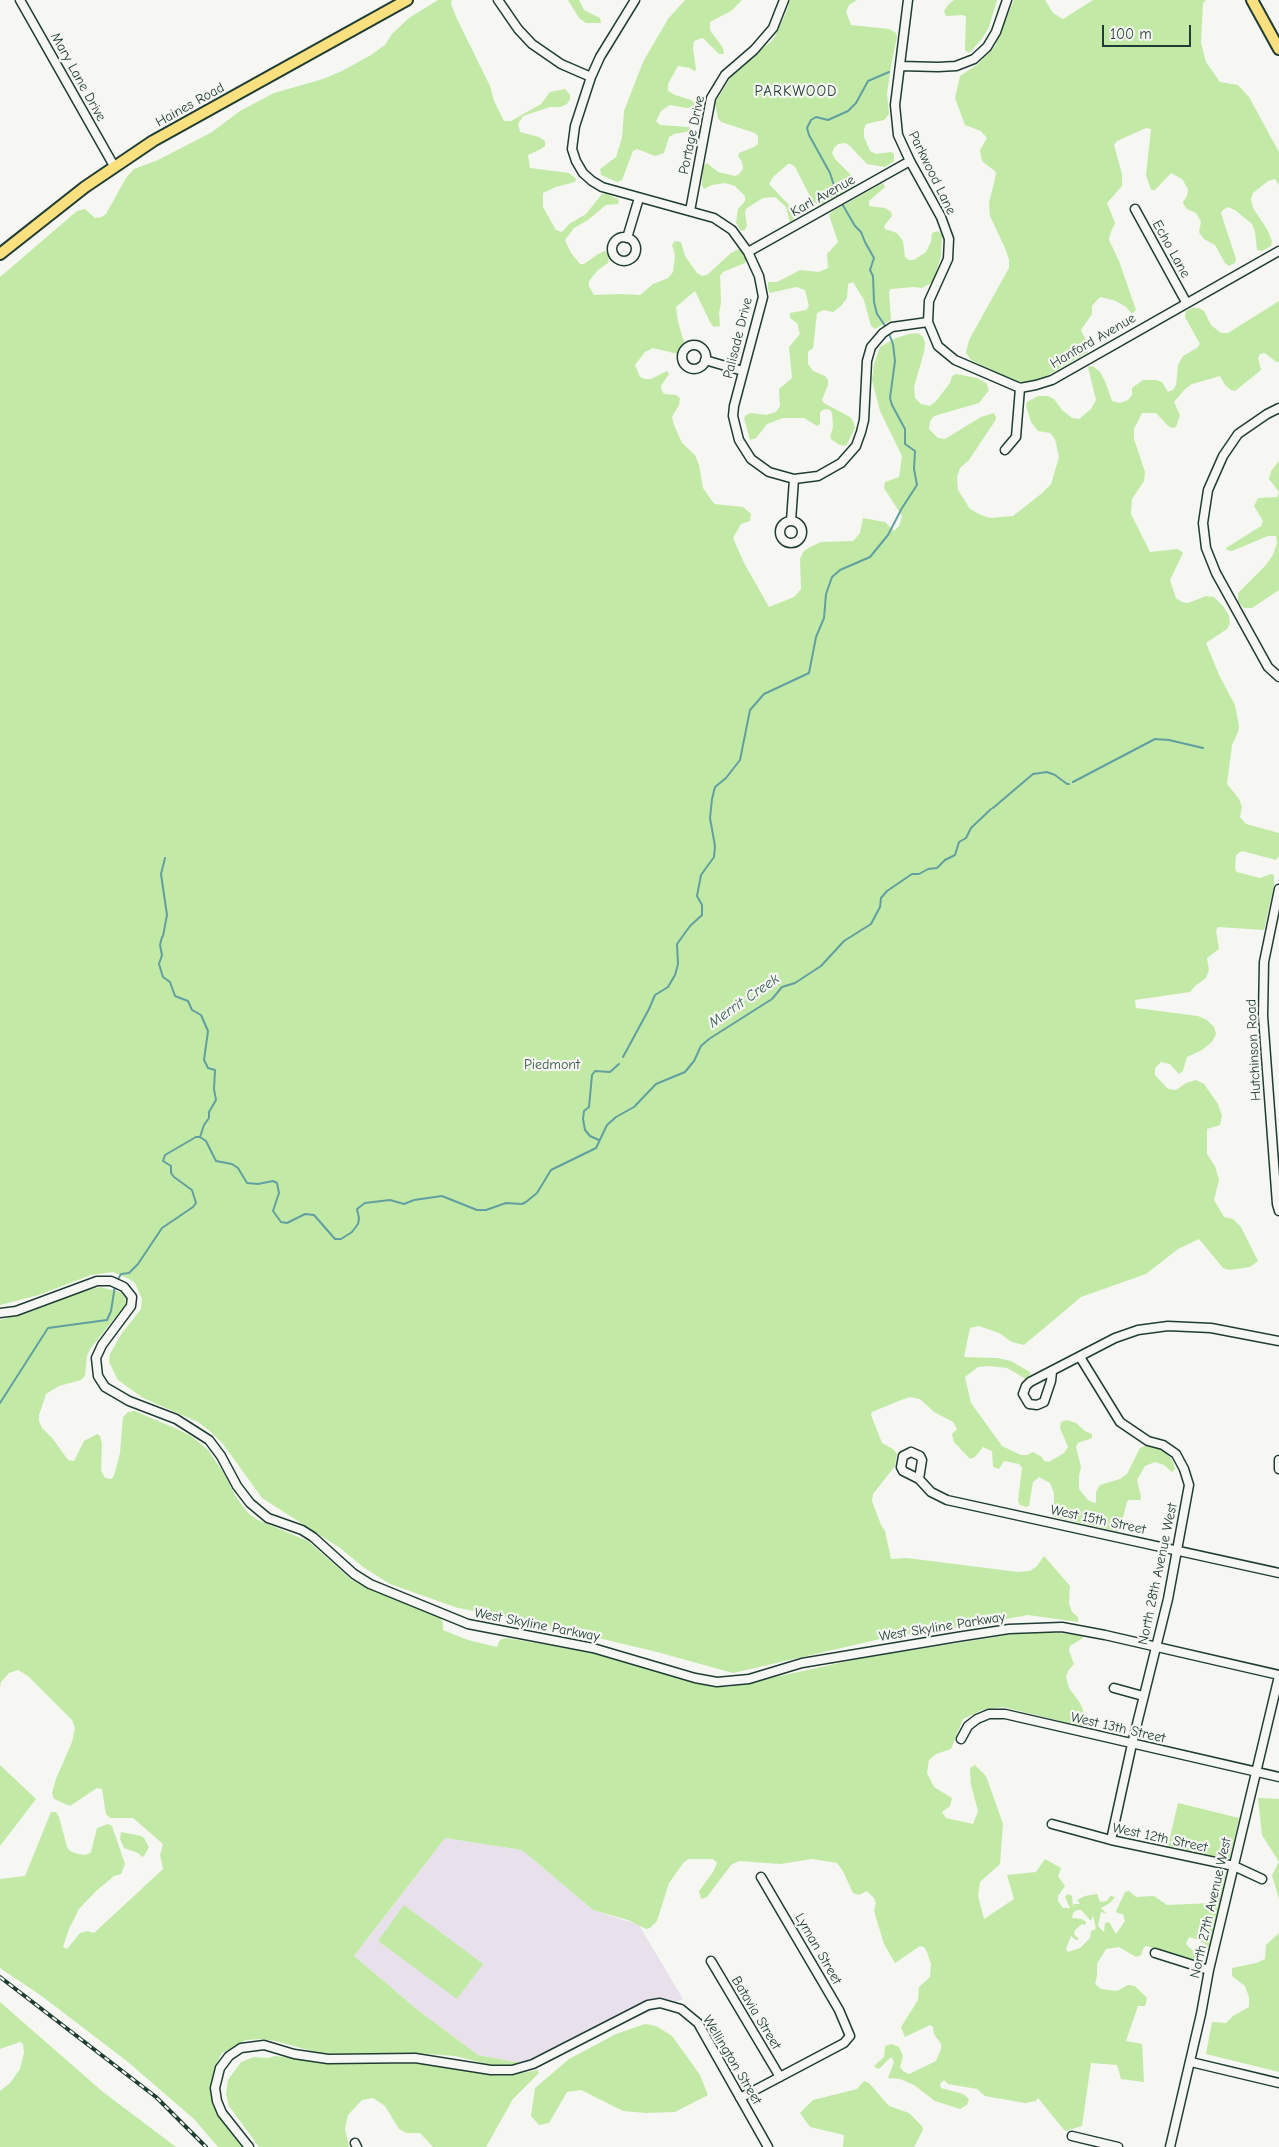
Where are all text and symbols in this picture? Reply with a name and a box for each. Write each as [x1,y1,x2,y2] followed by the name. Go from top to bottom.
[1104,15,1193,47] scale bar
[1110,25,1152,43] text: 100 m
[47,30,109,124] street label: Mary Lane Drive
[153,79,227,131] street label: Haines Road
[754,83,838,101] district label: PARKWOOD
[675,94,709,176] street label: Portage Drive
[905,129,959,217] street label: Parkwood Lane
[788,171,858,221] street label: Karl Avenue
[1148,217,1194,281] street label: Echo Lane
[720,296,756,380] street label: Palisade Drive
[1047,310,1139,372] street label: Hanford Avenue
[705,970,783,1032] water label: Merrit Creek
[1243,999,1265,1101] street label: Hutchinson Road
[524,1057,580,1073] park label: Piedmont
[1049,1502,1147,1538] street label: West 15th Street
[1135,1502,1181,1646] street label: North 28th Avenue West
[473,1605,601,1645] street label: West Skyline Parkway
[878,1609,1006,1645] street label: West Skyline Parkway
[1069,1709,1167,1747] street label: West 13th Street
[1111,1820,1209,1856] street label: West 12th Street
[1187,1836,1235,1980] street label: North 27th Avenue West
[791,1910,845,1988] street label: Lyman Street
[727,1973,785,2053] street label: Batavia Street
[699,2012,765,2108] street label: Wellington Street

